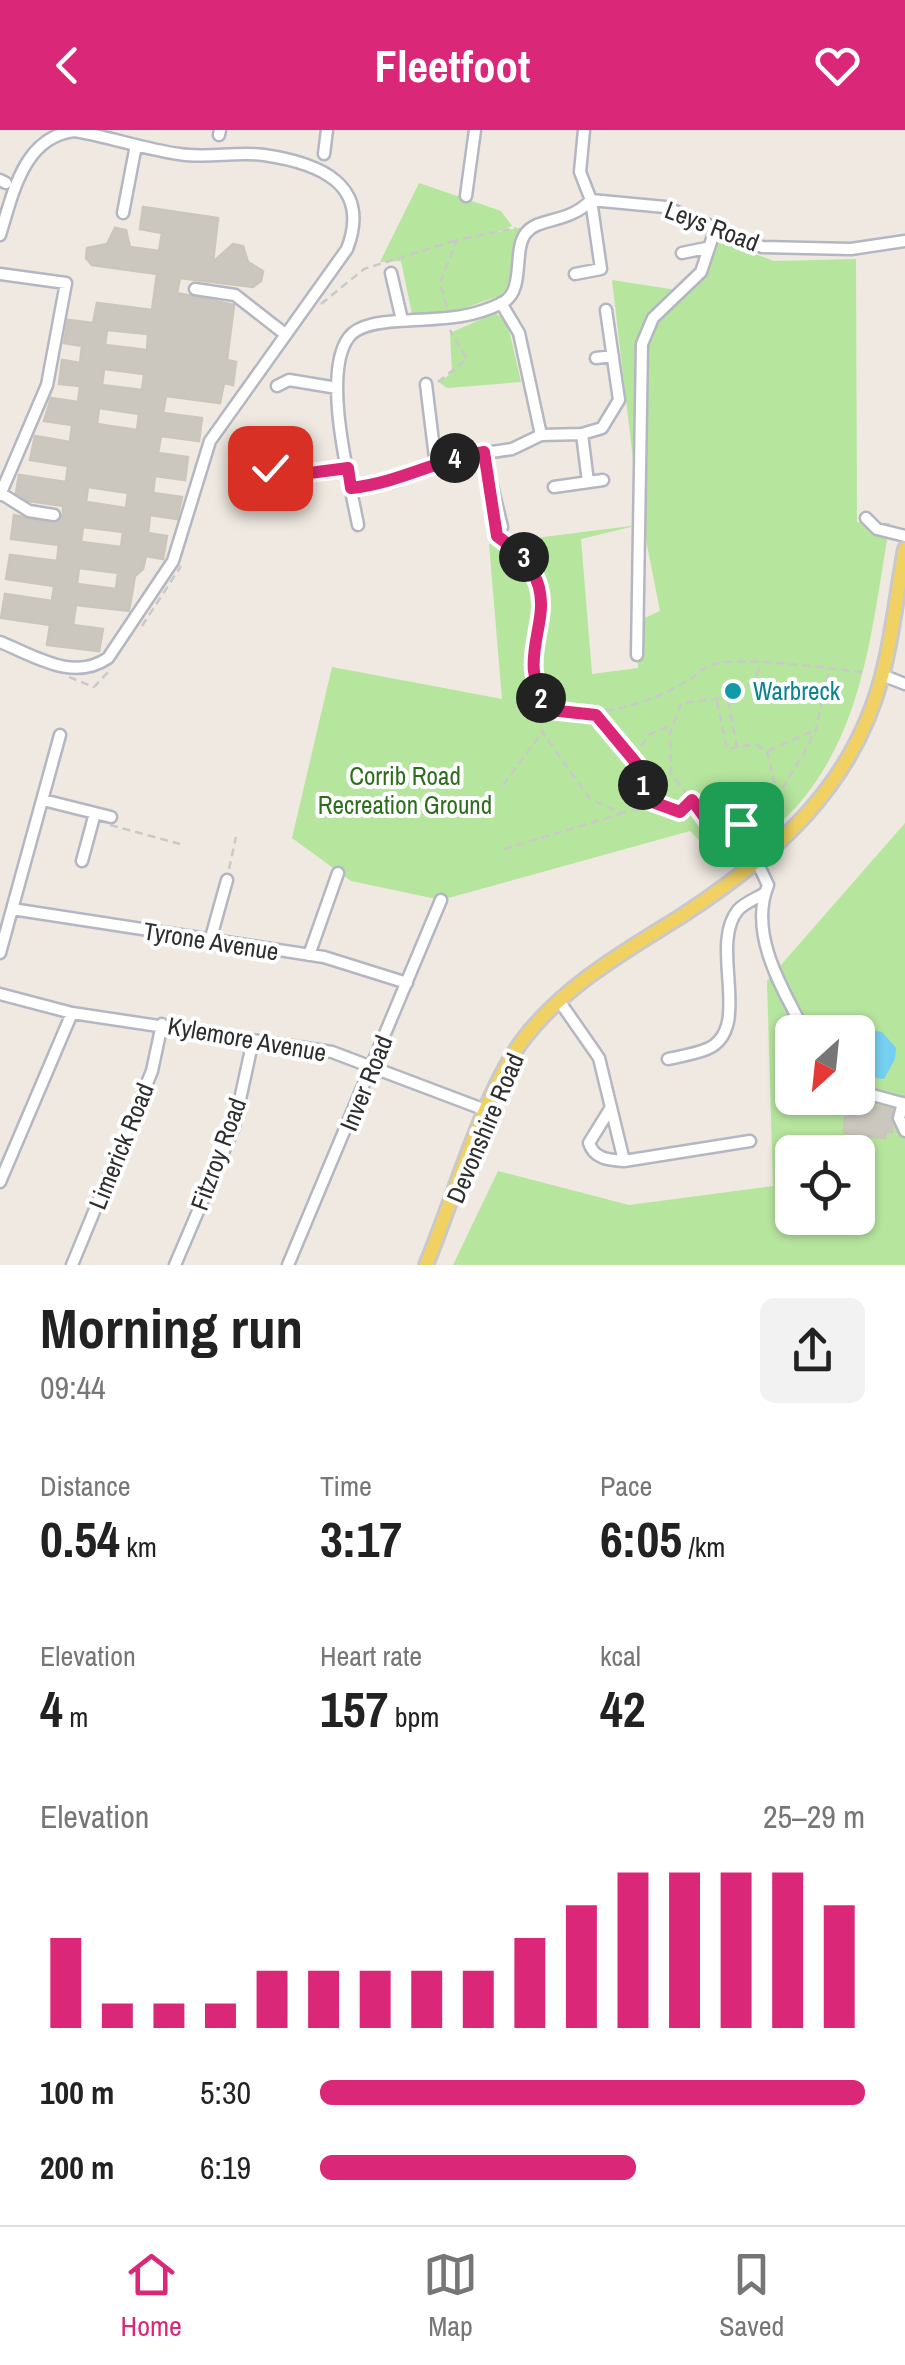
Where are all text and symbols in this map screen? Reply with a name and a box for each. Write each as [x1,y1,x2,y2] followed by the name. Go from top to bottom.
[375,35,530,96] text: Fleetfoot
[40,38,95,93] icon: back
[810,38,865,93] icon: heart
[660,193,764,259] street label: Leys Road
[228,426,313,511] pin
[430,433,480,483] pin: 4
[449,439,461,477] text: 4
[243,441,298,496] icon: check
[499,532,549,582] pin: 3
[518,538,530,576] text: 3
[516,673,566,723] pin: 2
[753,674,841,708] place label: Warbreck
[535,679,547,717] text: 2
[722,680,744,702] marker: Warbreck
[318,759,492,822] park label: Corrib Road Recreation Ground
[618,760,668,810] pin: 1
[637,766,649,804] text: 1
[699,782,784,867] pin
[714,797,769,852] icon: arrive
[141,914,281,968] street label: Tyrone Avenue
[165,1008,329,1070] street label: Kylemore Avenue
[775,1015,875,1115] north arrow
[775,1015,875,1235] map controls
[331,1030,401,1136] street label: Inver Road
[438,1048,532,1208] street label: Devonshire Road
[80,1078,162,1214] street label: Limerick Road
[182,1093,254,1215] street label: Fitzroy Road
[775,1135,875,1235] button: locate
[40,1291,303,1365] text: Morning run
[760,1298,865,1403] button: share
[40,1366,106,1409] text: 09:44
[40,1467,131,1505] text: Distance
[320,1467,372,1505] text: Time
[600,1467,652,1505] text: Pace
[40,1505,120,1573] text: 0.54
[320,1505,402,1573] text: 3:17
[600,1505,682,1573] text: 6:05
[120,1528,157,1566] text: km
[682,1528,725,1566] text: /km
[40,1637,136,1675] text: Elevation
[320,1637,422,1675] text: Heart rate
[600,1637,641,1675] text: kcal
[40,1675,63,1743] text: 4
[320,1675,388,1743] text: 157
[600,1675,646,1743] text: 42
[63,1698,88,1736] text: m
[388,1698,439,1736] text: bpm
[40,1795,149,1838] text: Elevation
[763,1795,865,1838] text: 25–29 m
[40,2071,114,2114] text: 100 m
[200,2071,251,2114] text: 5:30
[40,2146,114,2189] text: 200 m
[200,2146,251,2189] text: 6:19
[121,2247,182,2345] tab: Home
[423,2247,478,2345] tab: Map
[719,2247,784,2345] tab: Saved

